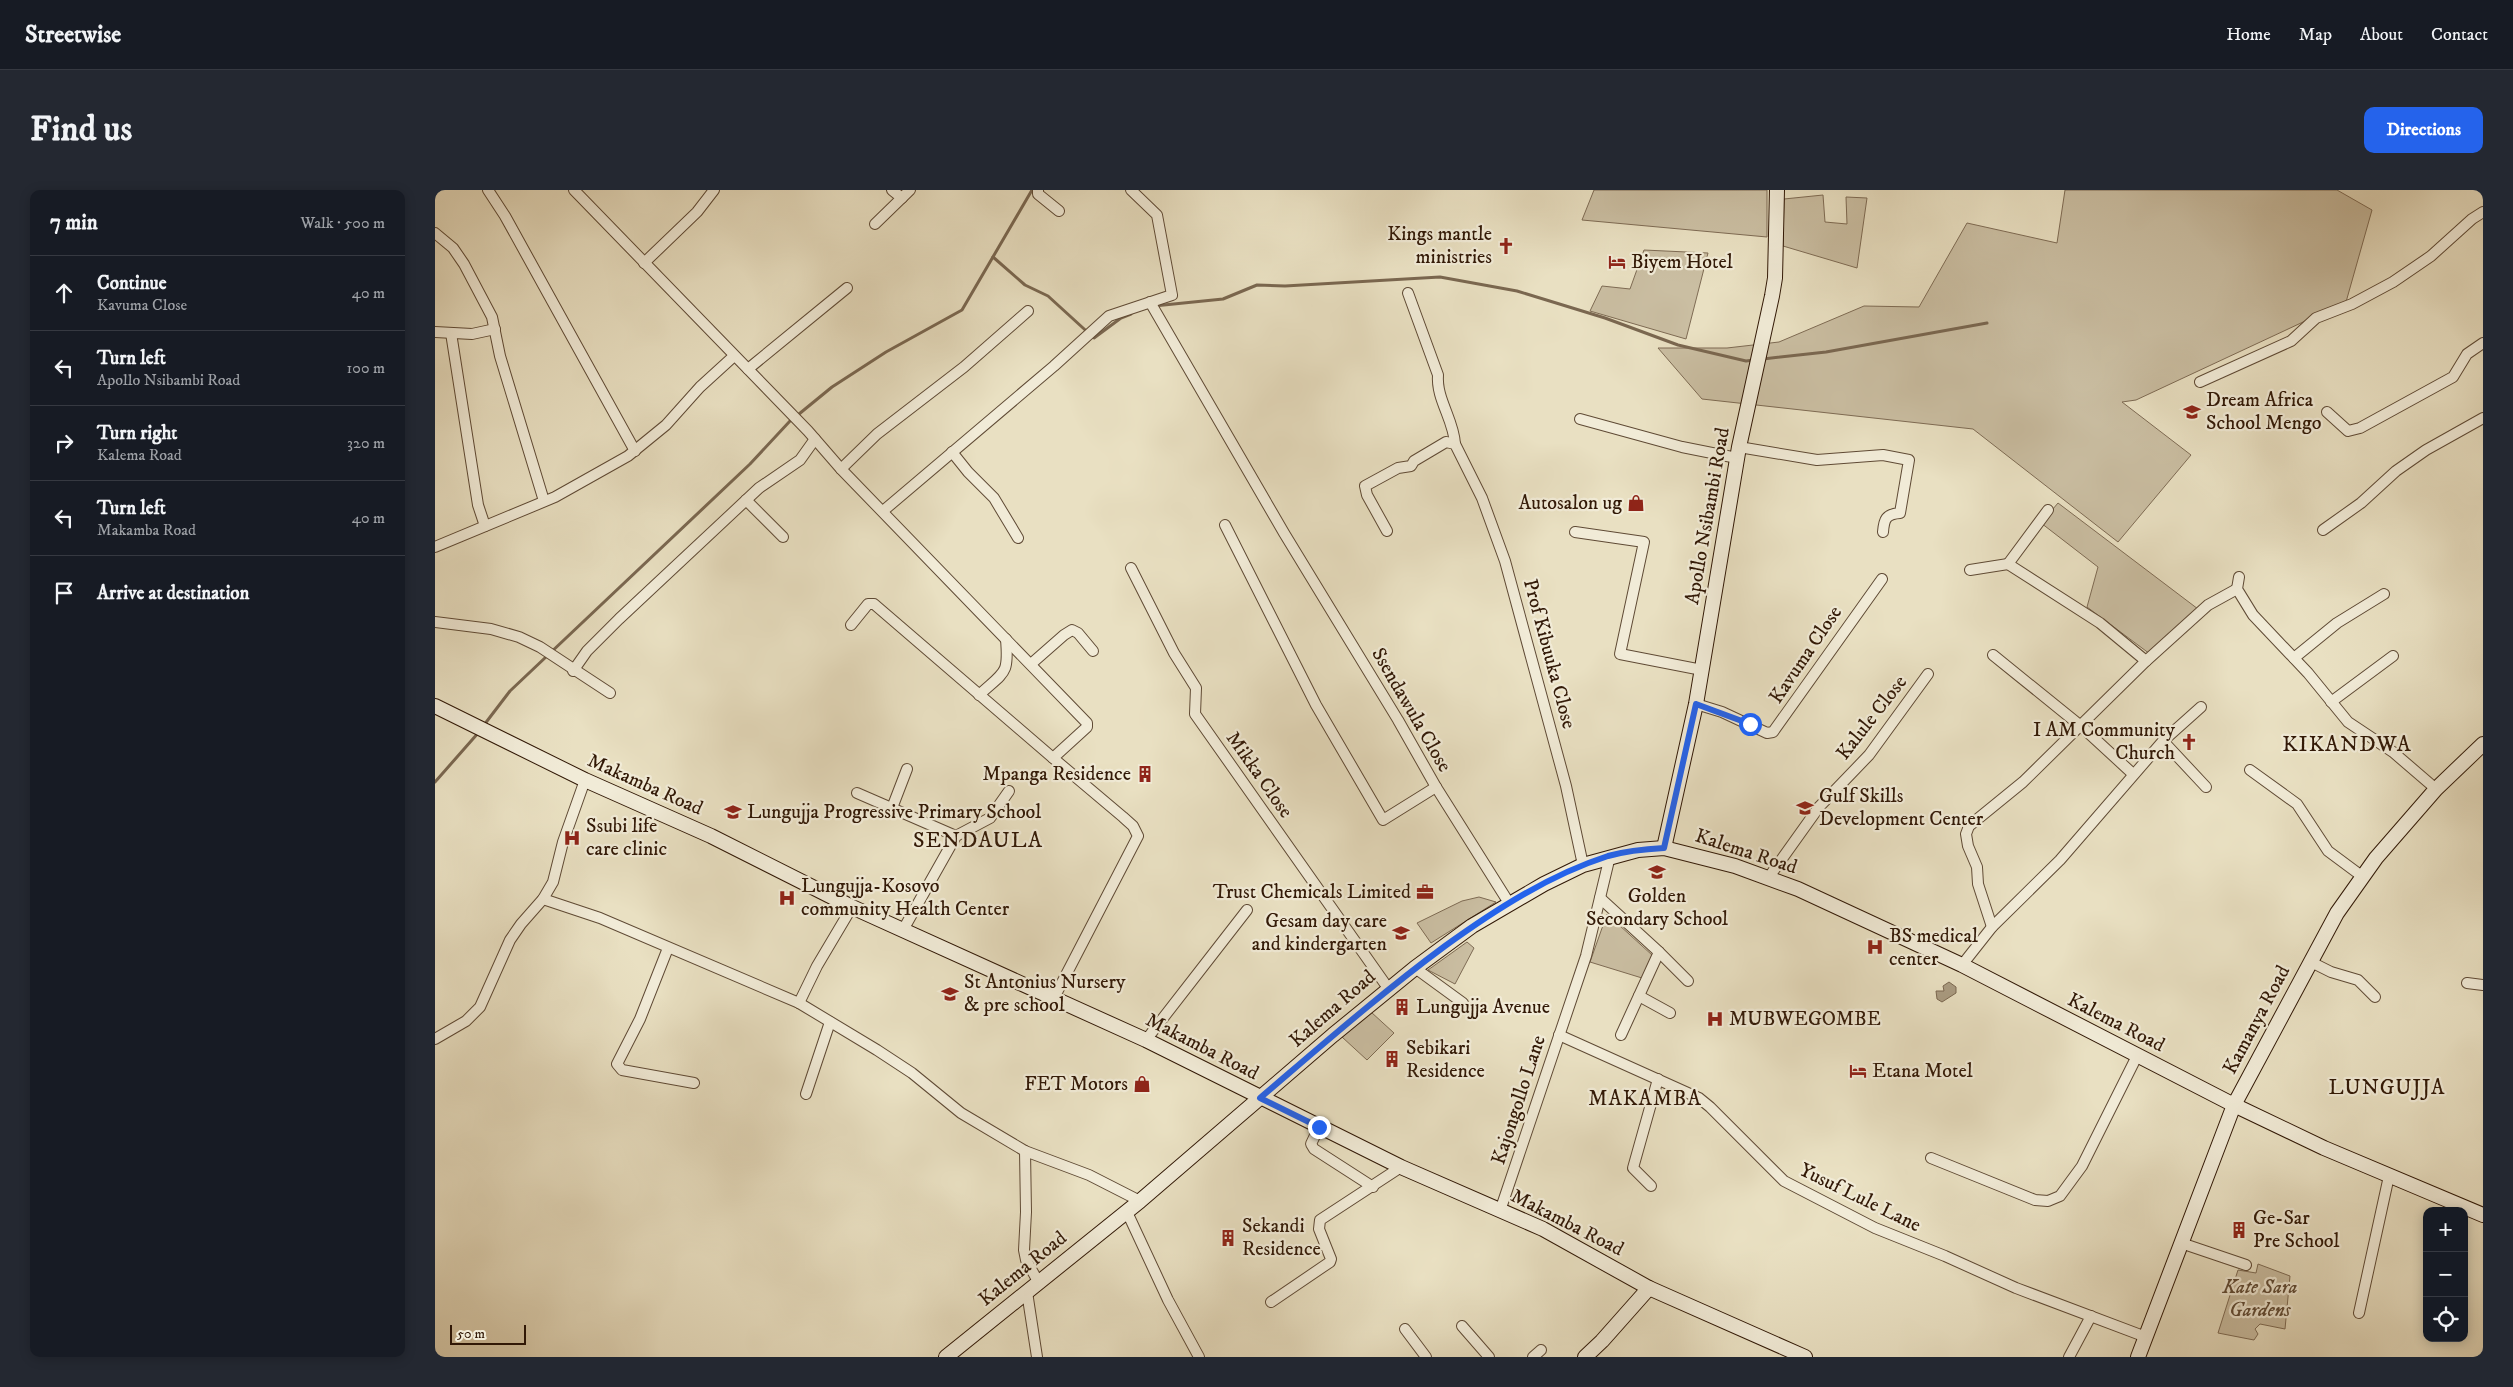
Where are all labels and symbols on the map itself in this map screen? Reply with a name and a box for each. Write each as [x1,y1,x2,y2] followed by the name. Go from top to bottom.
[1387,222,1492,270] place label: Kings mantle ministries
[1496,236,1516,256] church icon: Kings mantle ministries
[1631,250,1733,275] place label: Biyem Hotel
[1607,252,1627,272] hotel icon: Biyem Hotel
[2206,388,2321,436] place label: Dream Africa School Mengo
[2182,402,2202,422] school or university icon: Dream Africa School Mengo
[1680,426,1736,606] street label: Apollo Nsibambi Road
[1519,491,1622,516] place label: Autosalon ug
[1626,493,1646,513] shop icon: Autosalon ug
[1517,576,1581,732] street label: Prof Kibuuka Close
[1764,601,1848,709] street label: Kavuma Close
[1365,643,1457,777] street label: Ssendawula Close
[1831,671,1913,765] street label: Kalule Close
[1739,713,1762,736] route start
[2033,718,2176,766] place label: I AM Community Church
[1220,727,1298,823] street label: Mikka Close
[2282,731,2412,758] district label: KIKANDWA
[2179,732,2199,752] church icon: I AM Community Church
[583,748,707,822] street label: Makamba Road
[983,762,1131,787] place label: Mpanga Residence
[1135,764,1155,784] building icon: Mpanga Residence
[1819,784,1984,832] place label: Gulf Skills Development Center
[1795,798,1815,818] school or university icon: Gulf Skills Development Center
[747,800,1041,825] place label: Lungujja Progressive Primary School
[723,802,743,822] school or university icon: Lungujja Progressive Primary School
[586,814,668,862] place label: Ssubi life care clinic
[1692,824,1800,880] street label: Kalema Road
[913,827,1043,854] district label: SENDAULA
[562,828,582,848] hospital icon: Ssubi life care clinic
[1647,862,1667,882] school or university icon: Golden Secondary School
[801,874,1010,922] place label: Lungujja-Kosovo community Health Center
[1213,880,1411,905] place label: Trust Chemicals Limited
[1415,882,1435,902] office icon: Trust Chemicals Limited
[1586,884,1728,932] place label: Golden Secondary School
[777,888,797,908] hospital icon: Lungujja-Kosovo community Health Center
[1252,909,1388,957] place label: Gesam day care and kindergarten
[1391,923,1411,943] school or university icon: Gesam day care and kindergarten
[1889,924,1978,972] place label: BS medical center
[1865,937,1885,957] hospital icon: BS medical center
[2218,961,2296,1079] street label: Kamanya Road
[1285,965,1381,1053] street label: Kalema Road
[964,970,1126,1018] place label: St Antonius Nursery & pre school
[940,984,960,1004] school or university icon: St Antonius Nursery & pre school
[2063,988,2169,1058] street label: Kalema Road
[1416,995,1550,1020] place label: Lungujja Avenue
[1392,997,1412,1017] building icon: Lungujja Avenue
[1729,1007,1881,1032] place label: MUBWEGOMBE
[1141,1008,1263,1086] street label: Makamba Road
[1705,1009,1725,1029] hospital icon: MUBWEGOMBE
[1486,1032,1552,1168] street label: Kajongollo Lane
[1406,1036,1485,1084] place label: Sebikari Residence
[1382,1049,1402,1069] building icon: Sebikari Residence
[1872,1059,1973,1084] place label: Etana Motel
[1848,1061,1868,1081] hotel icon: Etana Motel
[1024,1072,1128,1097] place label: FET Motors
[1132,1074,1152,1094] shop icon: FET Motors
[2329,1075,2445,1101] district label: LUNGUJJA
[1588,1086,1702,1112] district label: MAKAMBA
[1308,1116,1331,1139] route end
[1795,1158,1925,1238] street label: Yusuf Lule Lane
[1506,1184,1628,1262] street label: Makamba Road
[2253,1206,2340,1254] place label: Ge-Sar Pre School
[1242,1214,1321,1262] place label: Sekandi Residence
[2229,1220,2249,1240] building icon: Ge-Sar Pre School
[974,1226,1072,1312] street label: Kalema Road
[1218,1228,1238,1248] building icon: Sekandi Residence
[2222,1275,2297,1323] park label: Kate Sara Gardens
[450,1322,526,1345] scale bar

